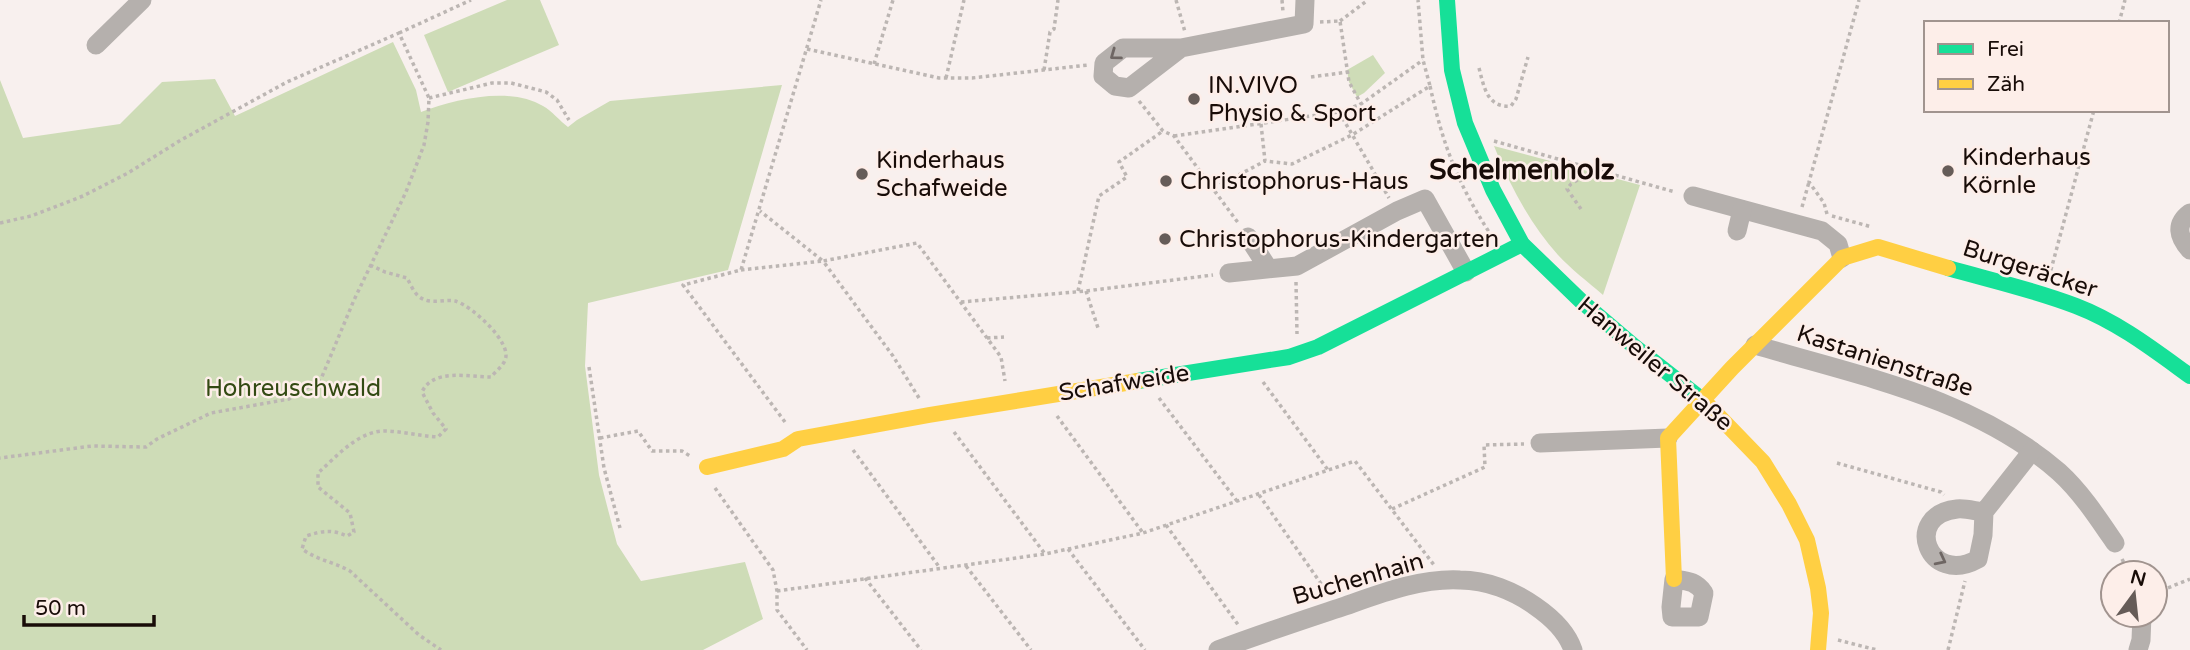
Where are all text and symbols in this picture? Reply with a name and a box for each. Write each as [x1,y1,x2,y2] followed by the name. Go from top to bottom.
[1924,21,2169,112] legend
[1987,37,2024,62] text: Frei
[1110,47,1123,59] one-way arrow
[1208,71,1376,128] place label: IN.VIVO Physio & Sport
[1987,72,2025,97] text: Zäh
[1186,91,1202,107] marker: IN.VIVO Physio & Sport
[1962,143,2091,200] place label: Kinderhaus Körnle
[876,146,1008,203] place label: Kinderhaus Schafweide
[1429,153,1615,187] district label: Schelmenholz
[1940,163,1956,179] marker: Kinderhaus Körnle
[854,166,870,182] marker: Kinderhaus Schafweide
[1180,167,1409,196] place label: Christophorus-Haus
[1158,173,1174,189] marker: Christophorus-Haus
[1179,225,1499,254] place label: Christophorus-Kindergarten
[1157,231,1173,247] marker: Christophorus-Kindergarten
[1959,234,2102,305] street label: Burgeräcker
[1571,291,1739,437] street label: Hanweiler Straße
[1793,319,1977,403] street label: Kastanienstraße
[1057,358,1191,408] street label: Schafweide
[205,374,381,403] park label: Hohreuschwald
[1289,546,1427,612] street label: Buchenhain
[1934,551,1947,565] one-way arrow
[2099,559,2169,629] north arrow
[2128,566,2148,591] text: N
[24,584,154,628] scale bar
[35,596,86,621] text: 50 m

